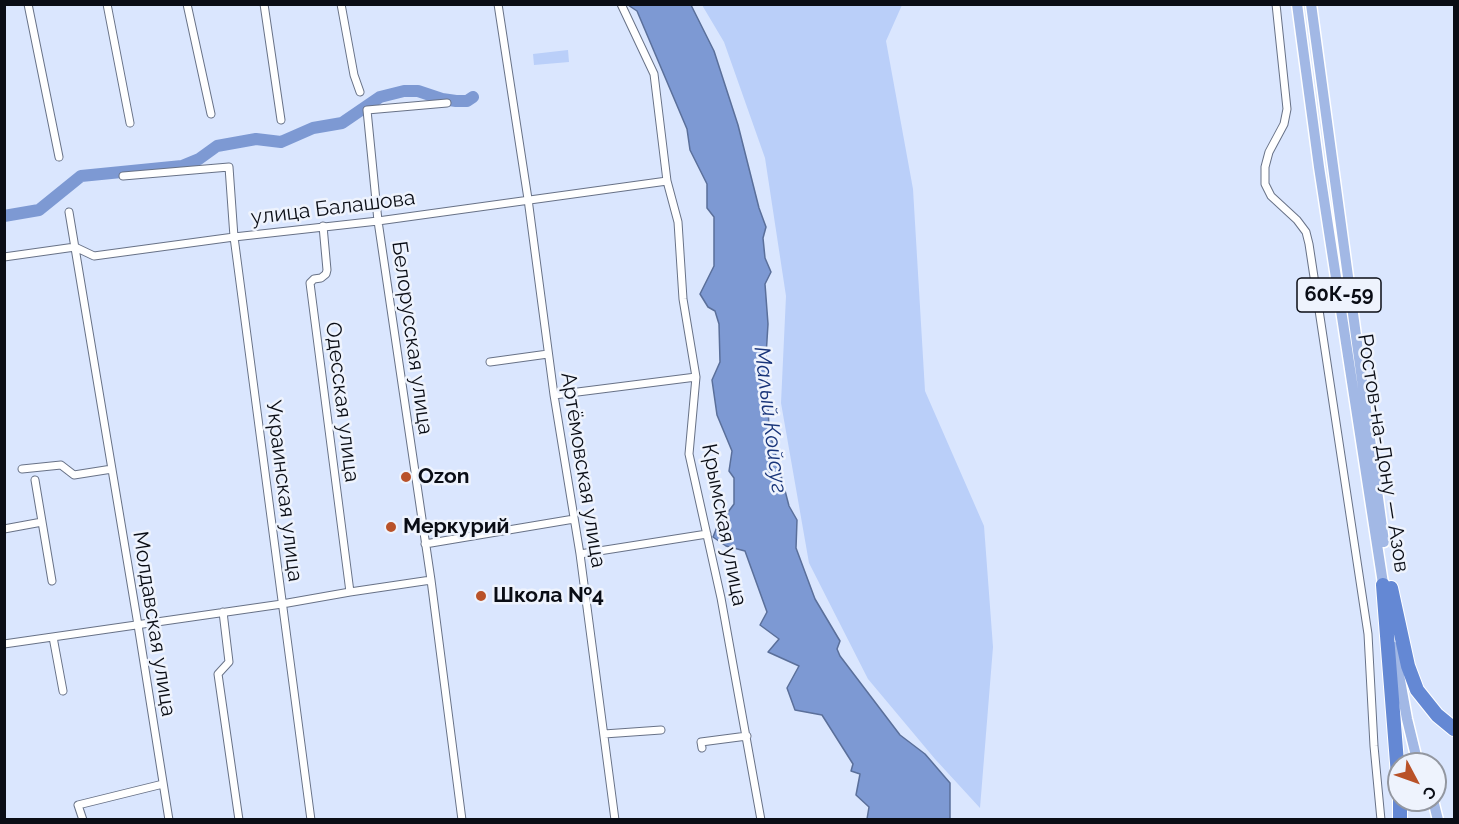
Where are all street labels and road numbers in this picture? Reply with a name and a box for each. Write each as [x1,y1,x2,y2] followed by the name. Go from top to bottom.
[249,185,417,231] street label: улица Балашова
[386,240,438,436] street label: Белорусская улица
[1297,278,1381,312] road number: 60К-59
[320,320,364,484] street label: Одесская улица
[1352,332,1414,574] street label: Ростов-на-Дону — Азов
[555,371,611,569] street label: Артёмовская улица
[260,399,308,583] street label: Украинская улица
[696,442,752,608] street label: Крымская улица
[127,530,181,718] street label: Молдавская улица

